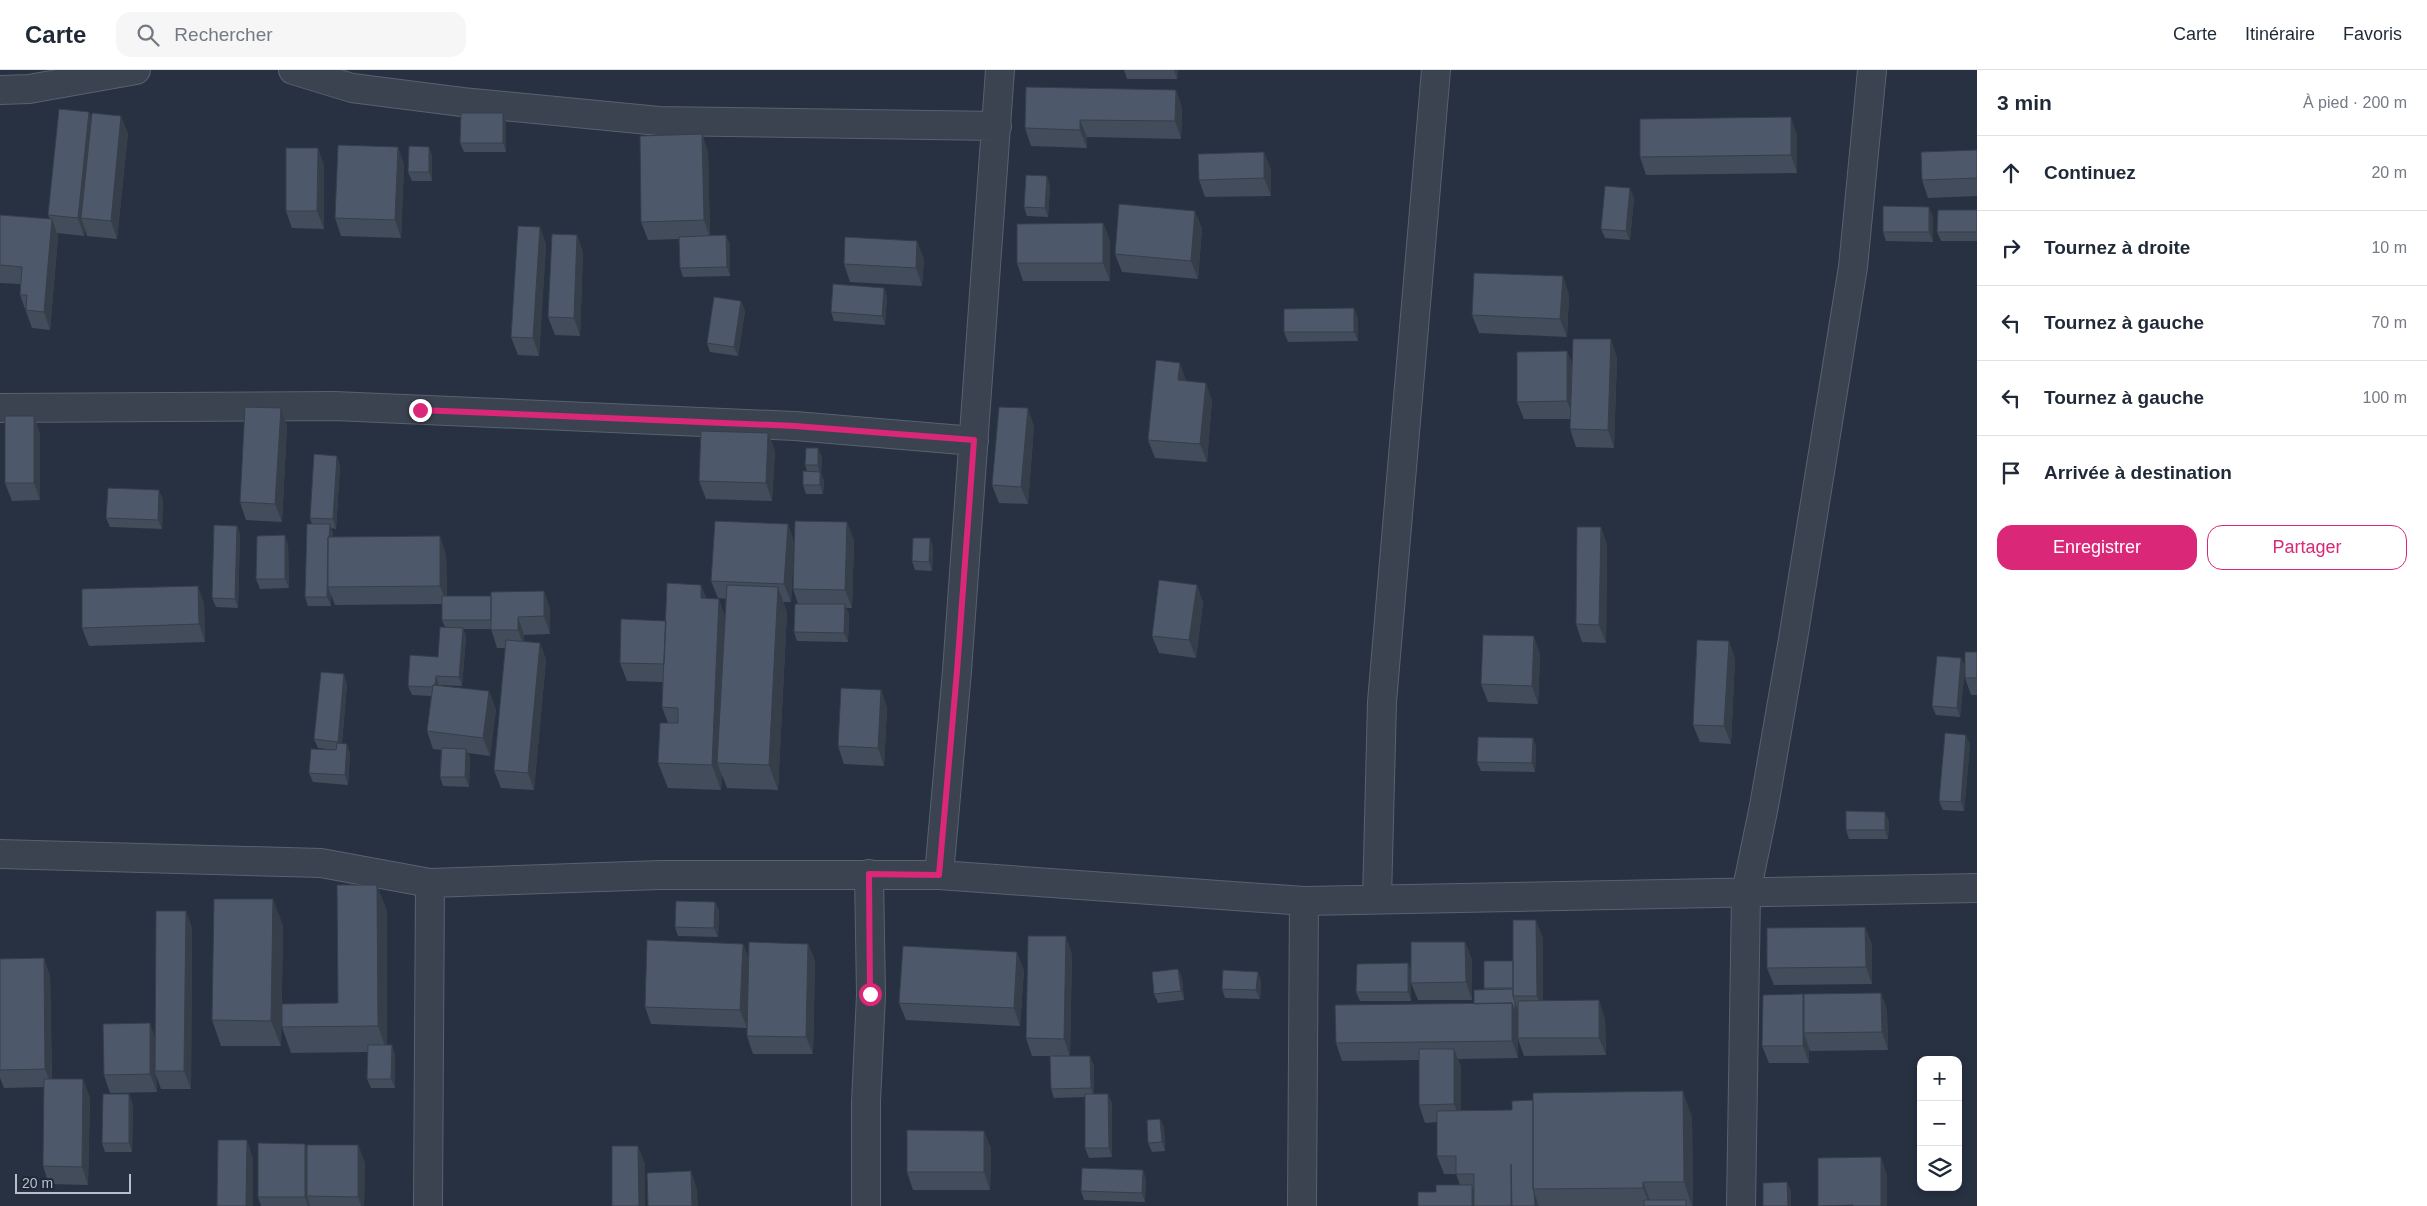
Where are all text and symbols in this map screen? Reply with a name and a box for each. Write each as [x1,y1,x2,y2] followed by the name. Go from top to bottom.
[116,12,466,57] search box
[25,21,86,48] text: Carte
[134,21,162,49] icon: search
[174,24,273,45] text: Rechercher
[2173,24,2217,44] text: Carte
[2245,24,2315,44] text: Itinéraire
[2343,24,2402,44] text: Favoris
[1997,91,2052,114] text: 3 min
[2303,94,2407,111] text: À pied · 200 m
[1997,159,2025,187] icon: ahead
[2044,162,2136,183] text: Continuez
[2371,164,2407,181] text: 20 m
[1997,234,2025,262] icon: right
[2044,237,2190,258] text: Tournez à droite
[2371,239,2407,256] text: 10 m
[1997,309,2025,337] icon: left
[2044,312,2204,333] text: Tournez à gauche
[2371,314,2407,331] text: 70 m
[1997,384,2025,412] icon: left
[2044,387,2204,408] text: Tournez à gauche
[2363,389,2407,406] text: 100 m
[409,399,432,422] route end
[1997,459,2025,487] icon: arrive
[2044,462,2232,483] text: Arrivée à destination
[1997,525,2197,570] button: Enregistrer
[2207,525,2407,570] button: Partager
[859,983,882,1006] route start
[1917,1056,1962,1191] map controls
[1917,1056,1962,1101] button: +
[1917,1101,1962,1146] button: −
[1917,1146,1962,1191] button: layers
[15,1171,131,1194] scale bar
[22,1175,53,1191] text: 20 m

